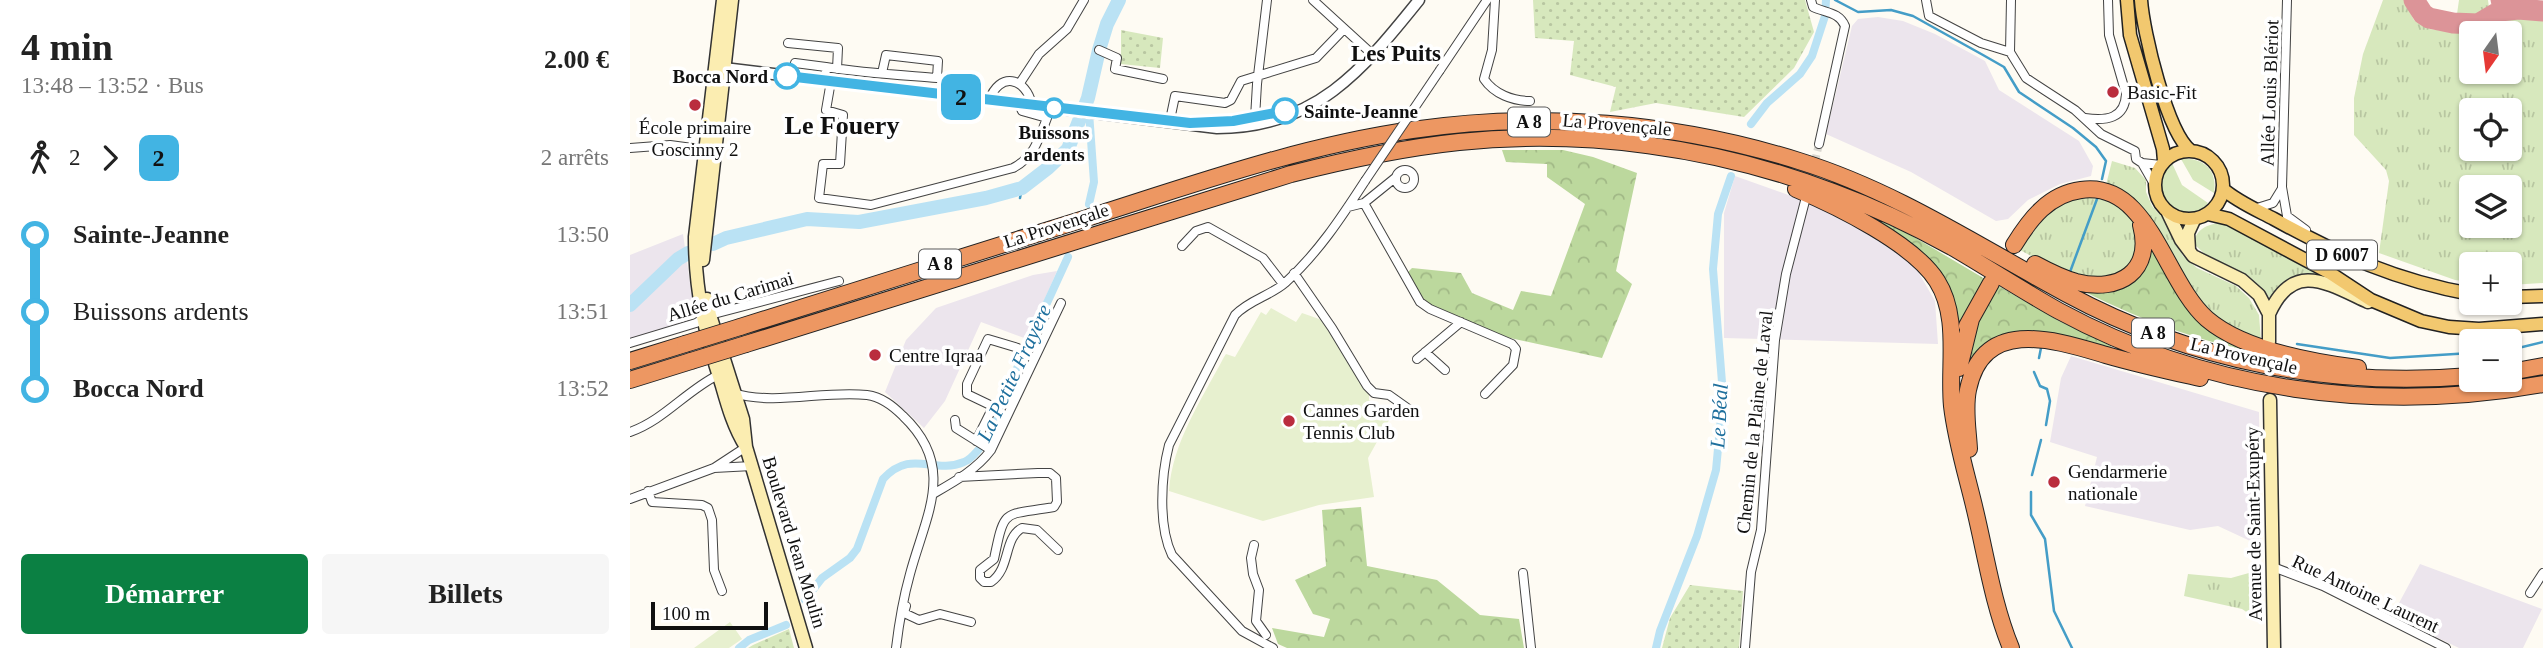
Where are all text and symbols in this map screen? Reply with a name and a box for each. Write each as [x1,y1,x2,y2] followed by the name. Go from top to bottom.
[2256,19,2283,167] street label: Allée Louis Blériot
[2459,21,2522,84] north arrow
[2459,21,2522,392] map controls
[21,26,113,68] text: 4 min
[1351,41,1441,66] district label: Les Puits
[544,45,609,74] text: 2.00 €
[774,63,800,89] marker: Bocca Nord
[672,66,768,87] place label: Bocca Nord
[21,73,204,98] text: 13:48 – 13:52 · Bus
[938,74,984,120] line badge: 2
[2127,82,2197,103] place label: Basic-Fit
[955,84,967,110] text: 2
[2105,84,2121,100] marker: Basic-Fit
[687,97,703,113] marker: École primaire Goscinny 2
[1044,98,1064,118] marker: Buissons ardents
[1272,98,1298,124] marker: Sainte-Jeanne
[2459,98,2522,161] button: locate
[1304,101,1418,122] place label: Sainte-Jeanne
[1508,107,1550,136] road number: A 8
[1562,109,1672,140] street label: La Provençale
[785,111,899,140] district label: Le Fouery
[639,117,751,160] place label: École primaire Goscinny 2
[1019,122,1089,165] place label: Buissons ardents
[21,139,59,177] icon: walk
[91,139,129,177] icon: forward
[69,145,81,170] text: 2
[153,145,165,171] text: 2
[541,145,609,170] text: 2 arrêts
[2459,175,2522,238] button: layers
[1001,199,1111,252] street label: La Provençale
[73,220,229,249] text: Sainte-Jeanne
[557,222,609,247] text: 13:50
[2307,241,2377,270] road number: D 6007
[919,250,961,278] road number: A 8
[2459,252,2522,315] button: +
[665,267,796,326] street label: Allée du Carimai
[73,297,249,326] text: Buissons ardents
[557,299,609,324] text: 13:51
[971,301,1056,446] water label: La Petite Frayère
[1732,309,1777,535] street label: Chemin de la Plaine de Laval
[2132,318,2174,348] road number: A 8
[2459,329,2522,392] button: −
[2188,333,2299,378] street label: La Provençale
[889,345,984,366] place label: Centre Iqraa
[867,347,883,363] marker: Centre Iqraa
[73,374,204,403] text: Bocca Nord
[557,376,609,401] text: 13:52
[1705,383,1733,450] water label: Le Béal
[1303,400,1420,443] place label: Cannes Garden Tennis Club
[1281,413,1297,429] marker: Cannes Garden Tennis Club
[2241,426,2266,622] street label: Avenue de Saint-Exupéry
[758,454,831,631] street label: Boulevard Jean Moulin
[2068,461,2167,504] place label: Gendarmerie nationale
[2046,474,2062,490] marker: Gendarmerie nationale
[2289,550,2443,637] street label: Rue Antoine Laurent
[21,554,308,634] button: Démarrer
[322,554,609,634] button: Billets
[651,599,768,631] scale bar
[662,603,710,624] text: 100 m

